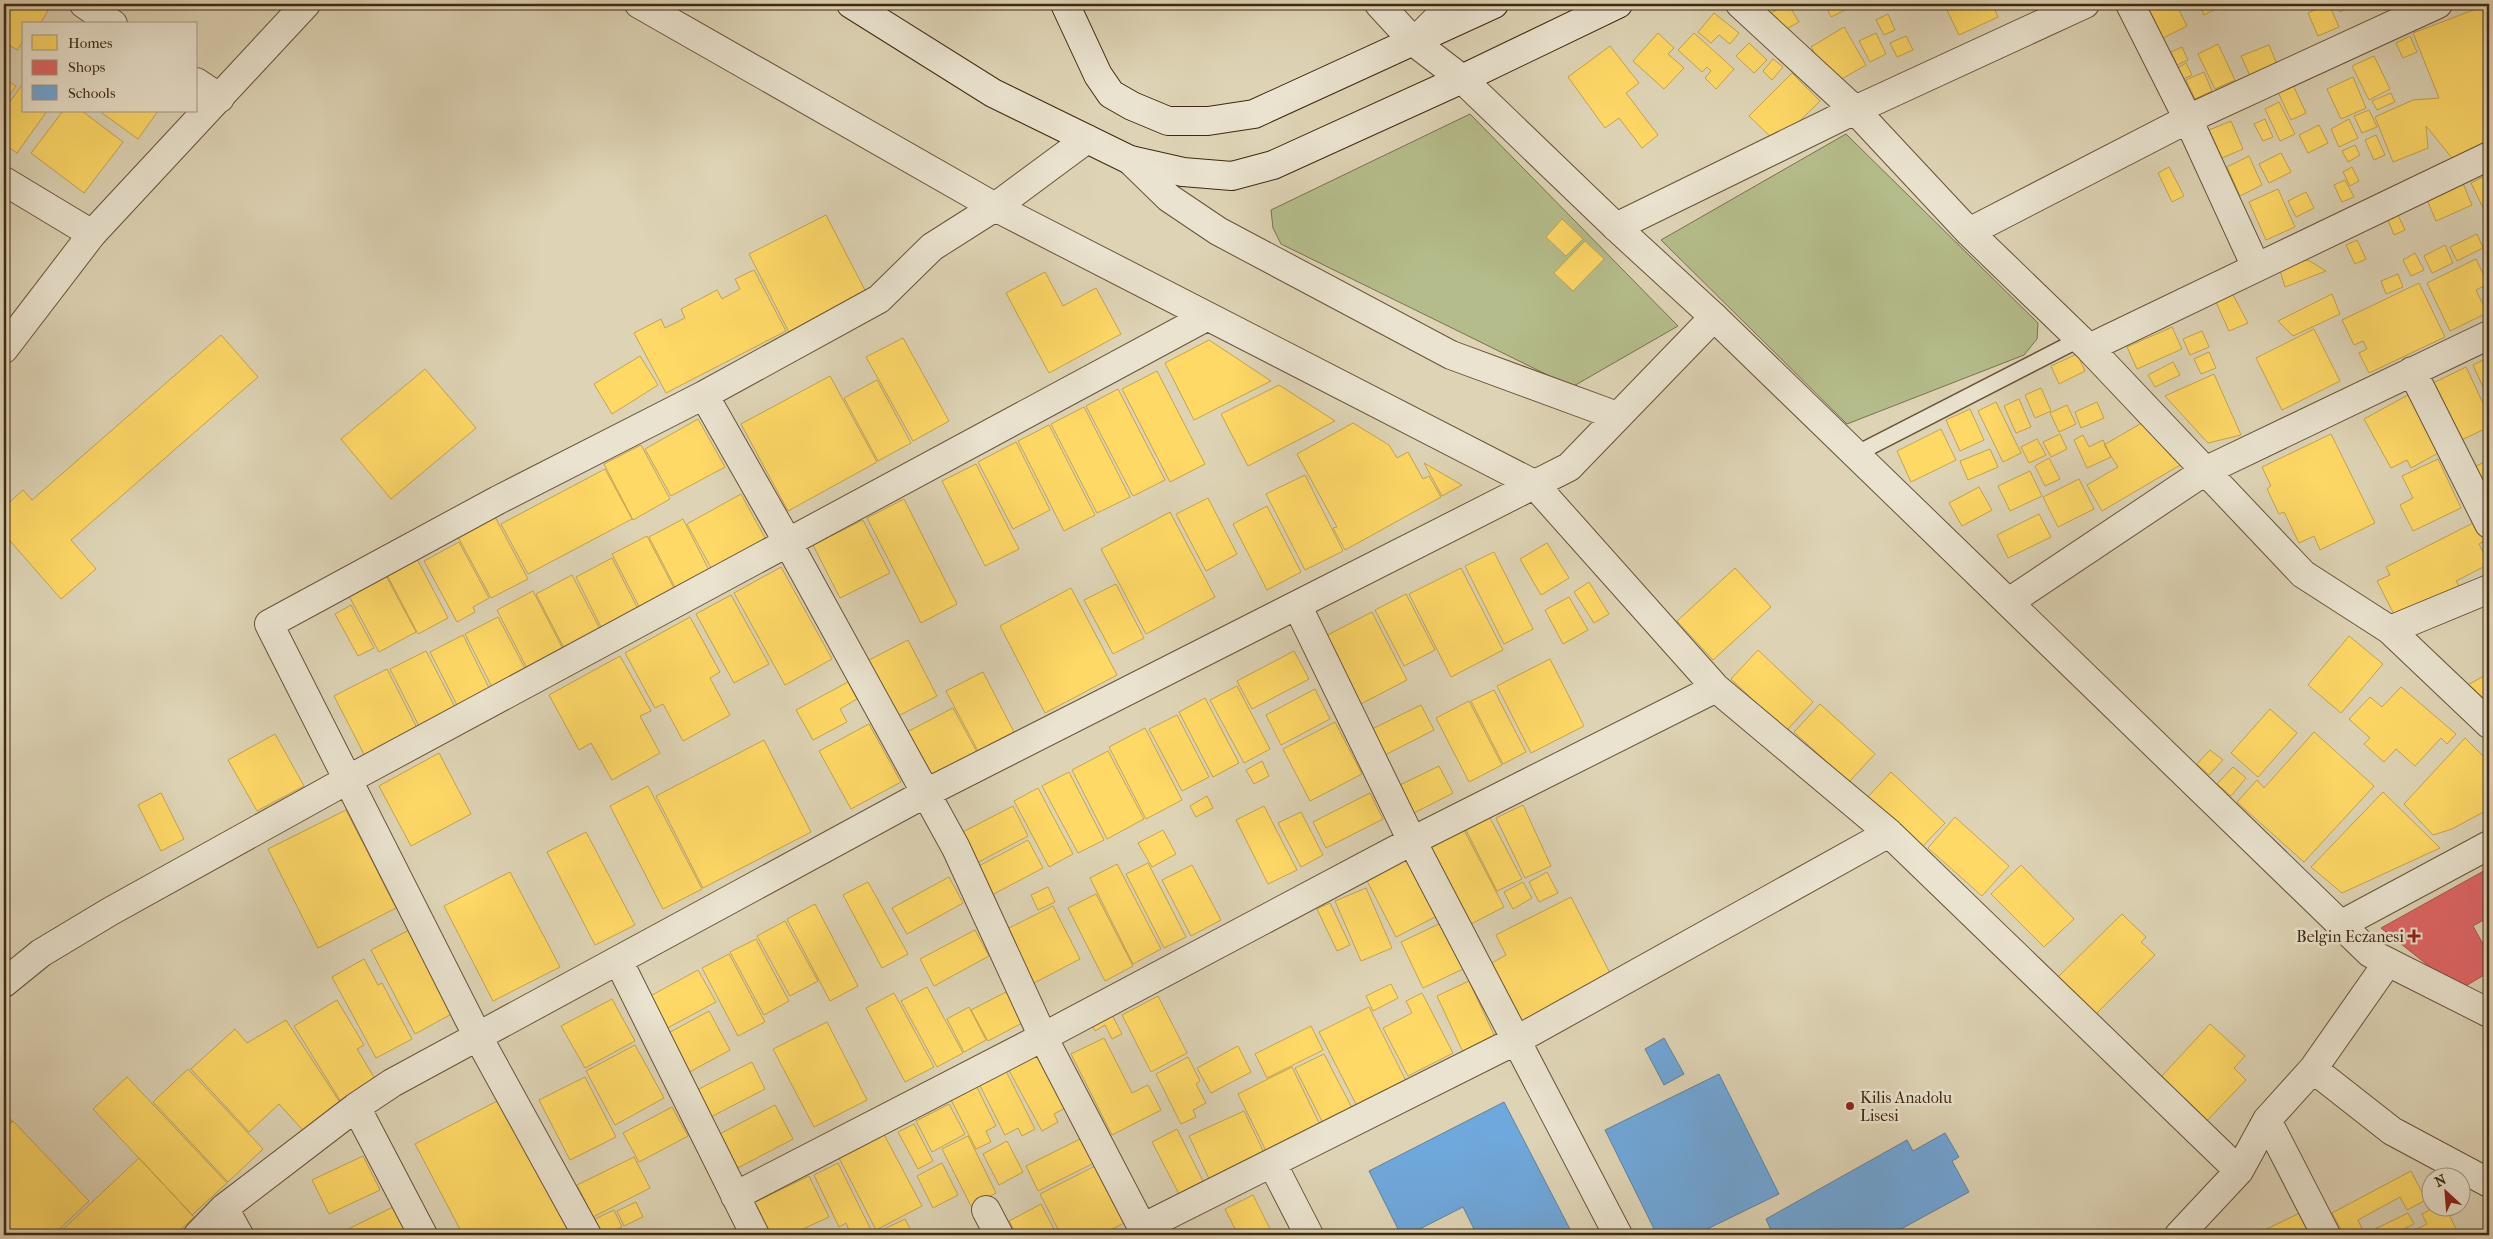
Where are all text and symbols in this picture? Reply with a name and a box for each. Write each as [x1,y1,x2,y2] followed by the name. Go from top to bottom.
[22,22,198,112] legend
[68,34,113,52] text: Homes
[68,58,106,76] text: Shops
[68,84,116,102] text: Schools
[2296,927,2404,946] place label: Belgin Eczanesi
[2408,930,2420,942] marker: Belgin Eczanesi
[1860,1088,1952,1125] place label: Kilis Anadolu Lisesi
[1844,1100,1856,1112] marker: Kilis Anadolu Lisesi
[2420,1166,2470,1216] north arrow
[2432,1171,2449,1191] text: N

